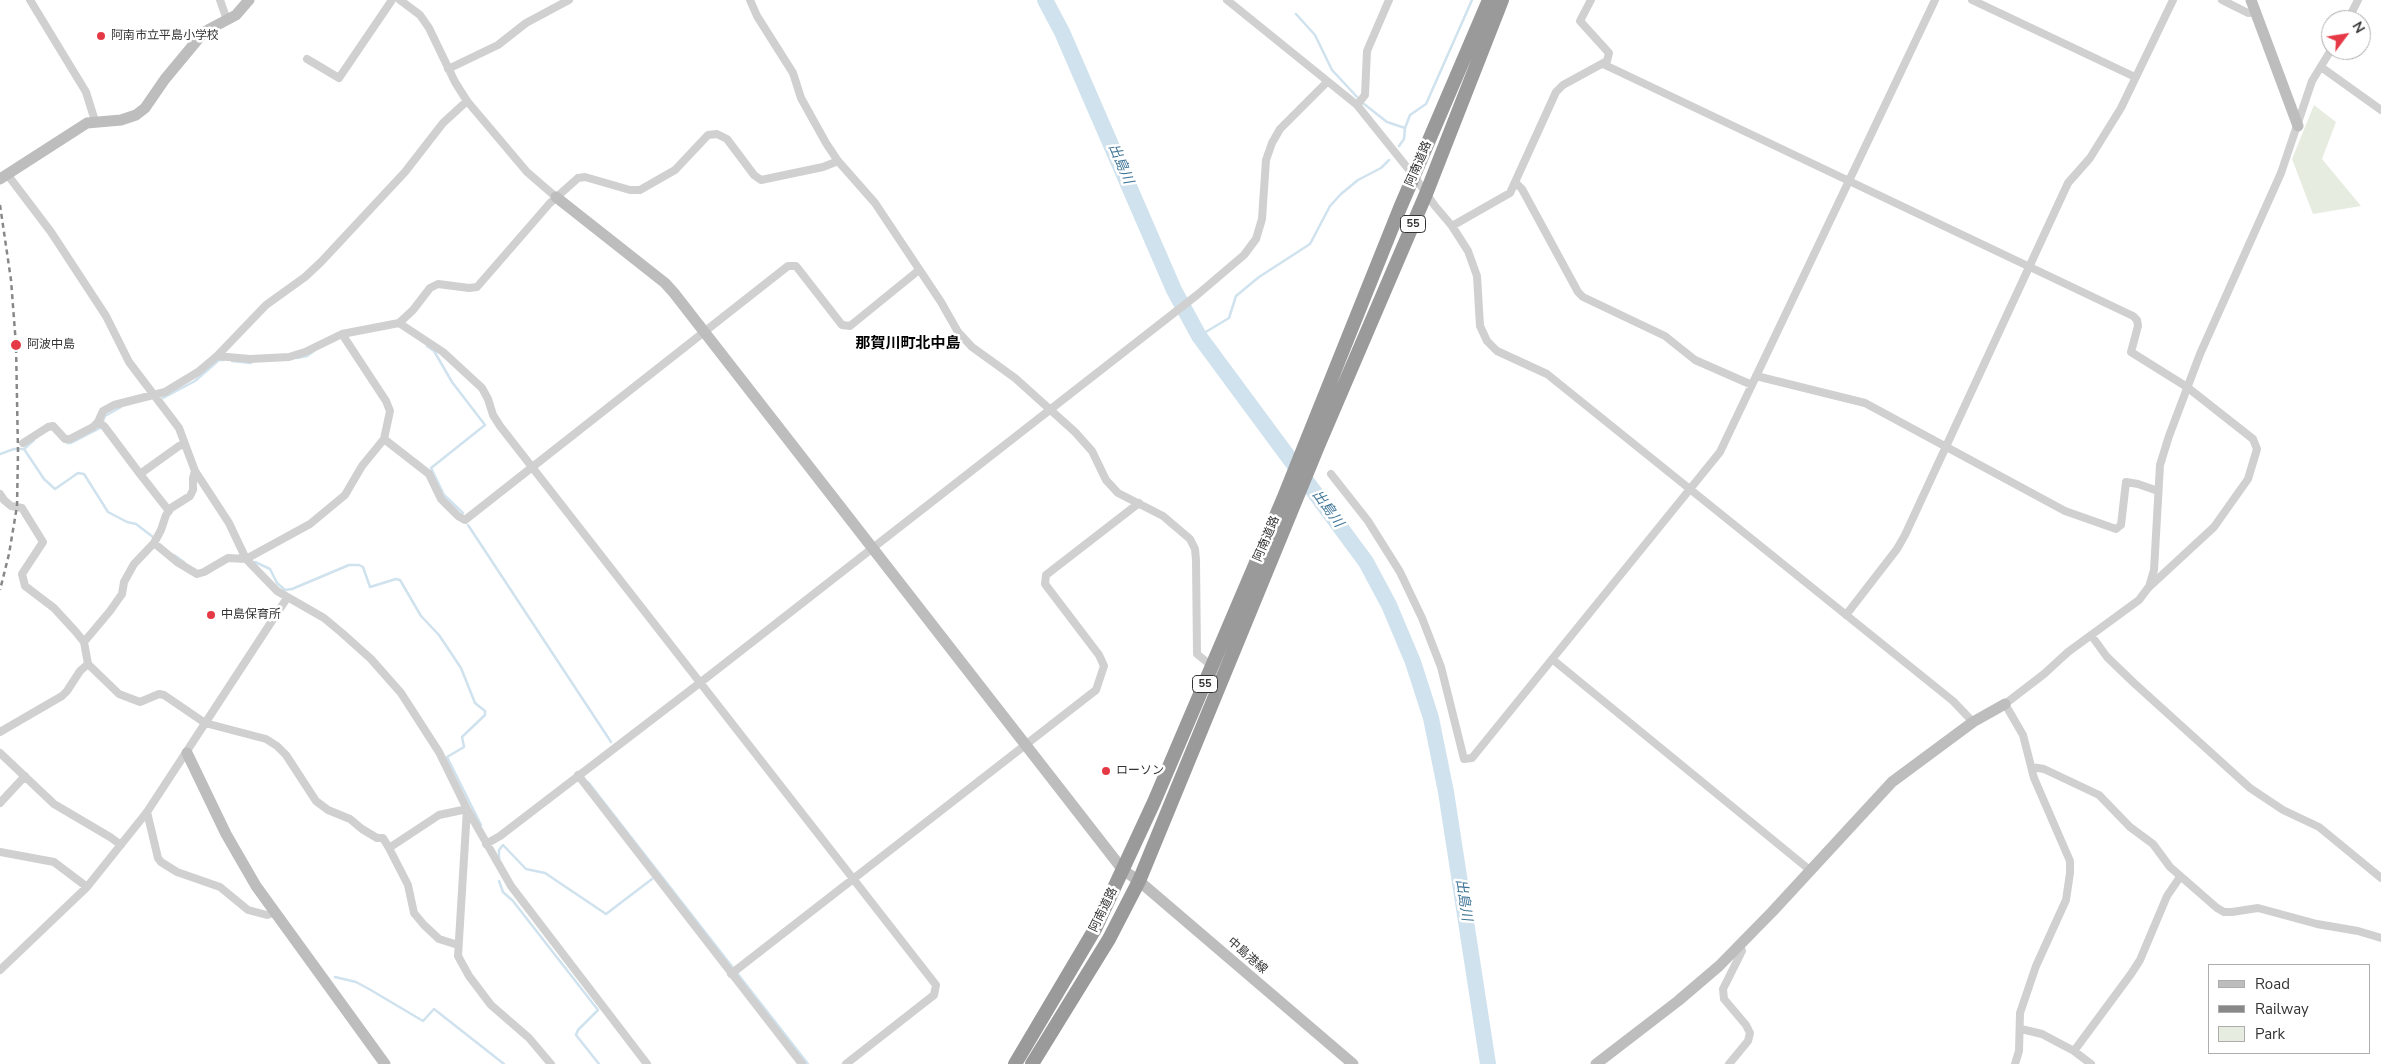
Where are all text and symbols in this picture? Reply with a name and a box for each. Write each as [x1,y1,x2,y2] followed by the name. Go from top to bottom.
[2321,10,2371,60] north arrow
[2348,18,2369,37] text: N
[111,29,219,43] place label: 阿南市立平島小学校
[95,30,107,42] marker: 阿南市立平島小学校
[1403,139,1435,189] street label: 阿南道路
[1104,141,1136,187] water label: 出島川
[1400,215,1426,232] road number: 55
[856,335,960,353] district label: 那賀川町北中島
[9,338,23,352] marker: 阿波中島
[27,338,75,352] place label: 阿波中島
[1308,487,1346,531] water label: 出島川
[1251,514,1283,564] street label: 阿南道路
[221,608,281,622] place label: 中島保育所
[205,609,217,621] marker: 中島保育所
[1192,676,1218,692] road number: 55
[1116,764,1164,778] place label: ローソン
[1100,765,1112,777] marker: ローソン
[1451,878,1475,922] water label: 出島川
[1087,885,1121,935] street label: 阿南道路
[1224,935,1270,977] street label: 中島港線
[2208,964,2371,1054] legend
[2255,974,2290,994] text: Road
[2255,999,2309,1019] text: Railway
[2255,1024,2285,1044] text: Park

